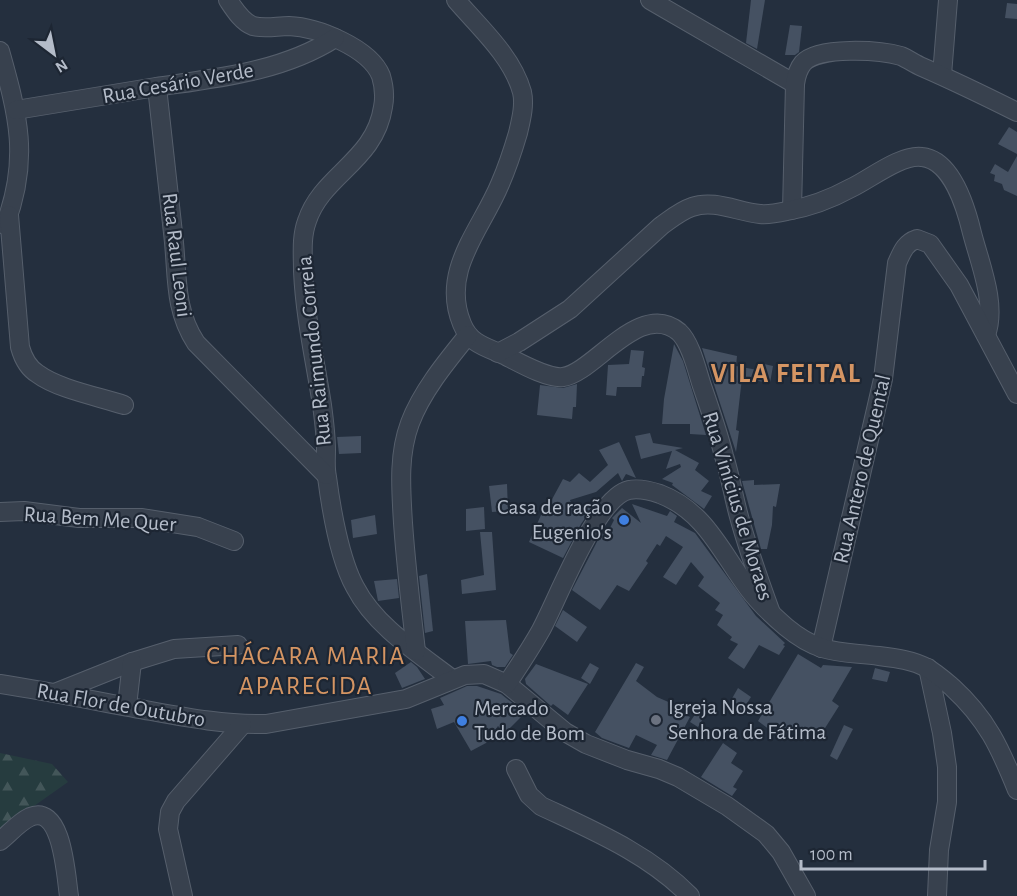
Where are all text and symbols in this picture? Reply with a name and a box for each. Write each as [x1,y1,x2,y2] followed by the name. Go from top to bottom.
[24,24,84,84] north arrow
[52,56,70,76] text: N
[101,59,255,107] street label: Rua Cesário Verde
[158,192,196,318] street label: Rua Raul Leoni
[293,255,335,447] street label: Rua Raimundo Correia
[710,360,862,388] district label: VILA FEITAL
[830,372,894,566] street label: Rua Antero de Quental
[699,409,777,603] street label: Rua Vinícius de Moraes
[497,496,612,543] place label: Casa de ração Eugenio's
[23,503,177,535] street label: Rua Bem Me Quer
[617,513,631,527] marker: Casa de ração Eugenio's
[206,641,406,699] district label: CHÁCARA MARIA APARECIDA
[35,679,207,731] street label: Rua Flor de Outubro
[668,696,827,743] place label: Igreja Nossa Senhora de Fátima
[474,697,585,744] place label: Mercado Tudo de Bom
[649,713,663,727] marker: Igreja Nossa Senhora de Fátima
[455,714,469,728] marker: Mercado Tudo de Bom
[801,833,986,871] scale bar
[810,846,853,864] text: 100 m

